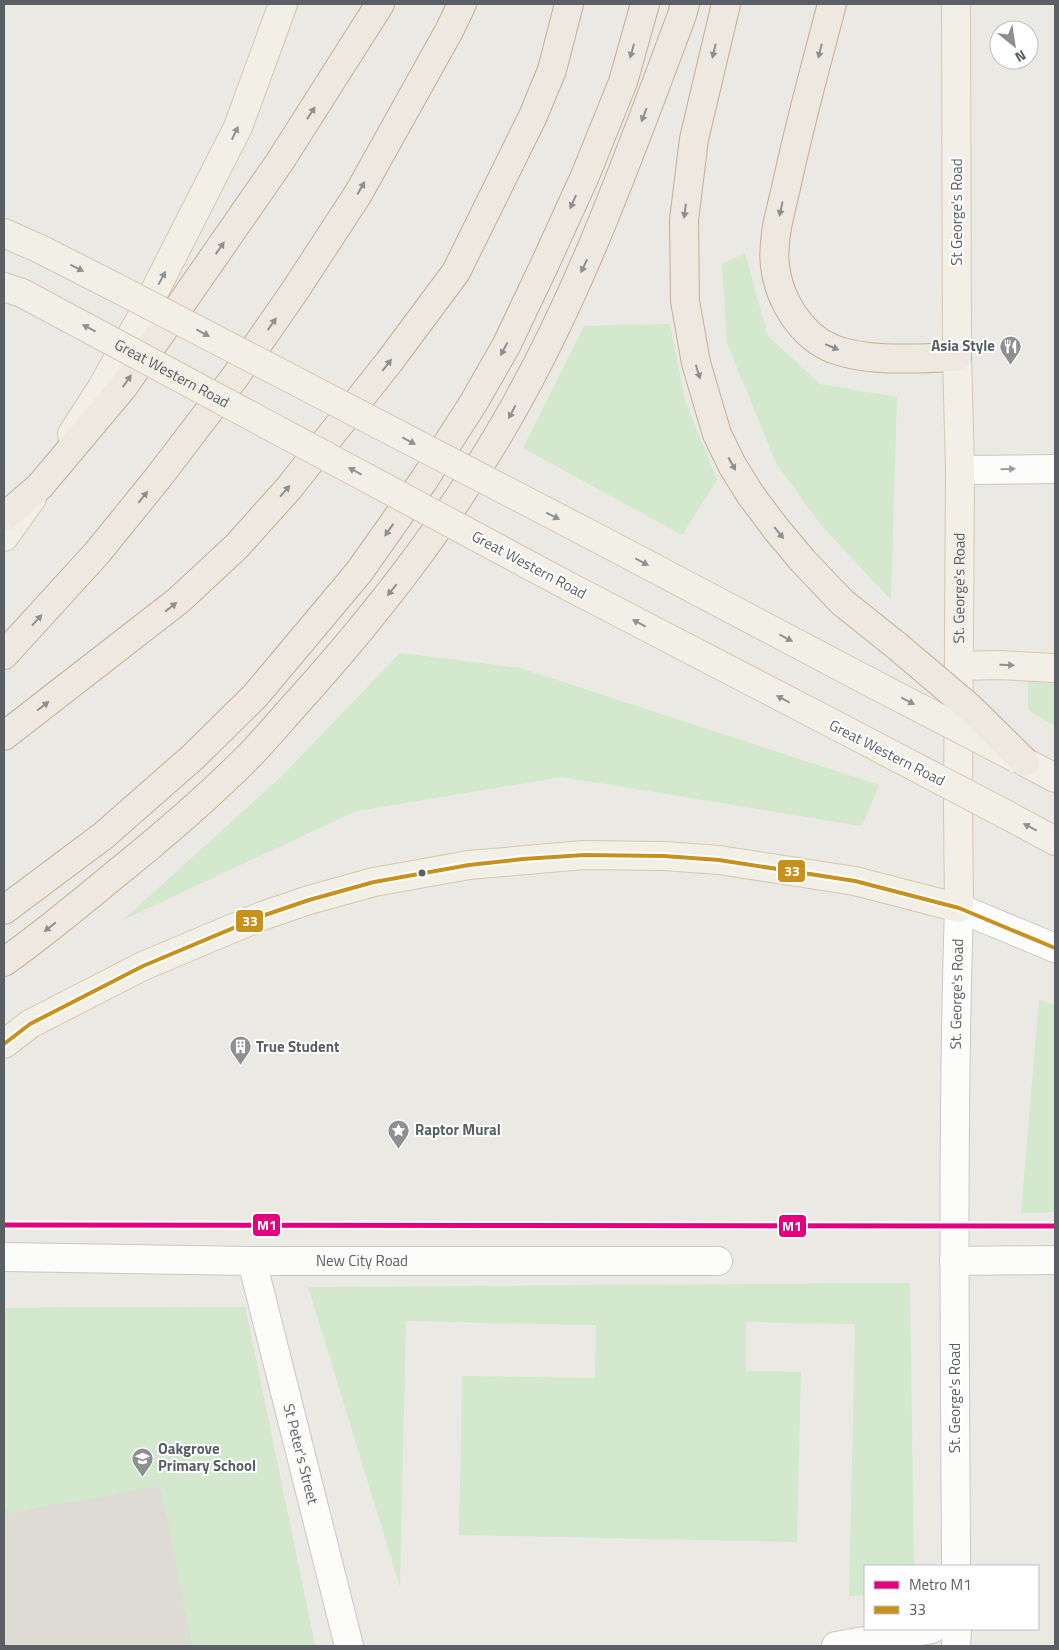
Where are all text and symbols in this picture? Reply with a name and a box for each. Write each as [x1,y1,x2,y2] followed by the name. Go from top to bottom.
[989,20,1039,70] north arrow
[627,43,635,58] one-way arrow
[710,43,718,59] one-way arrow
[816,44,824,59] one-way arrow
[1011,45,1030,68] text: N
[306,106,315,120] one-way arrow
[640,108,648,123] one-way arrow
[231,126,239,140] one-way arrow
[945,158,968,266] street label: St George's Road
[356,182,365,195] one-way arrow
[569,195,577,209] one-way arrow
[777,201,785,216] one-way arrow
[681,203,689,219] one-way arrow
[215,241,225,254] one-way arrow
[580,259,588,273] one-way arrow
[70,264,84,272] one-way arrow
[158,271,166,285] one-way arrow
[267,318,277,331] one-way arrow
[82,324,95,333] one-way arrow
[196,329,210,337] one-way arrow
[110,333,234,413] street label: Great Western Road
[931,334,995,357] place label: Asia Style
[999,334,1023,365] restaurant icon: Asia Style
[500,342,508,356] one-way arrow
[825,344,839,352] one-way arrow
[382,359,393,372] one-way arrow
[695,364,703,379] one-way arrow
[122,374,132,388] one-way arrow
[508,404,516,419] one-way arrow
[402,437,416,445] one-way arrow
[728,457,737,471] one-way arrow
[1000,465,1016,473] one-way arrow
[348,467,362,476] one-way arrow
[279,486,291,498] one-way arrow
[138,491,149,504] one-way arrow
[546,512,561,520] one-way arrow
[384,523,394,537] one-way arrow
[468,525,591,605] street label: Great Western Road
[774,526,785,539] one-way arrow
[947,533,971,644] street label: St. George's Road
[635,558,649,566] one-way arrow
[387,583,398,596] one-way arrow
[164,601,177,612] one-way arrow
[31,614,43,626] one-way arrow
[632,619,646,627] one-way arrow
[779,634,793,642] one-way arrow
[999,661,1015,669] one-way arrow
[776,695,790,703] one-way arrow
[900,697,915,705] one-way arrow
[36,701,50,711] one-way arrow
[825,713,949,792] street label: Great Western Road
[1023,823,1037,831] one-way arrow
[777,859,806,883] line badge: 33
[784,860,800,881] text: 33
[417,868,427,878] unlabelled marker
[235,909,264,933] line badge: 33
[242,910,258,931] text: 33
[44,921,57,932] one-way arrow
[944,938,969,1049] street label: St. George's Road
[228,1035,252,1066] building icon: True Student
[256,1035,340,1058] place label: True Student
[387,1118,411,1149] place icon: Raptor Mural
[415,1118,501,1141] place label: Raptor Mural
[252,1213,281,1237] line badge: M1
[257,1214,277,1235] text: M1
[778,1214,807,1238] line badge: M1
[782,1215,802,1236] text: M1
[316,1249,408,1272] street label: New City Road
[943,1343,966,1453] street label: St. George's Road
[277,1401,325,1507] street label: St Peter's Street
[158,1437,256,1477] place label: Oakgrove Primary School
[130,1446,154,1477] school or university icon: Oakgrove Primary School
[864,1565,1039,1630] legend
[909,1573,972,1596] text: Metro M1
[909,1598,926,1621] text: 33

